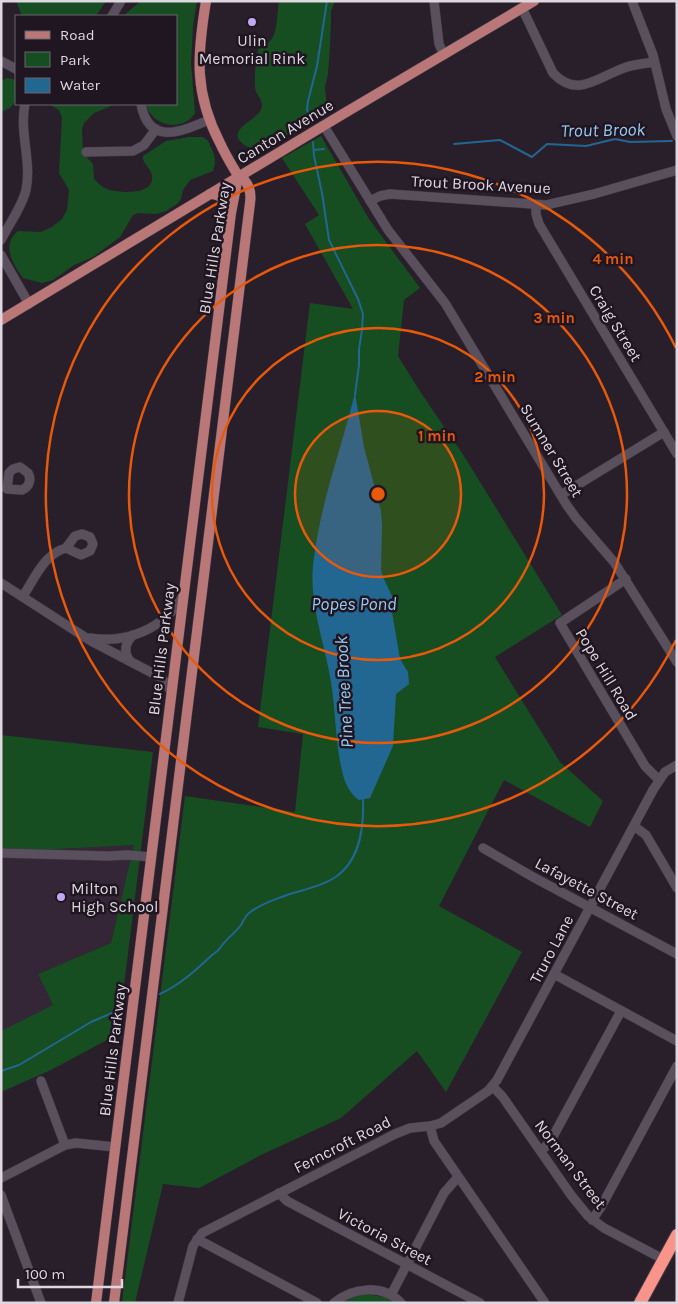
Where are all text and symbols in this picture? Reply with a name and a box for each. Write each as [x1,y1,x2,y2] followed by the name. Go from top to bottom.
[15,15,178,105] legend
[246,16,258,28] marker: Ulin Memorial Rink
[60,26,95,44] text: Road
[199,31,305,68] place label: Ulin Memorial Rink
[60,51,90,69] text: Park
[60,76,101,94] text: Water
[234,95,337,168] street label: Canton Avenue
[560,118,646,142] water label: Trout Brook
[411,171,551,198] street label: Trout Brook Avenue
[195,180,234,315] street label: Blue Hills Parkway
[592,250,634,268] text: 4 min
[585,282,646,365] street label: Craig Street
[533,309,575,327] text: 3 min
[474,368,516,386] text: 2 min
[516,400,587,500] street label: Sumner Street
[418,427,456,445] text: 1 min
[369,485,387,503] centre of rings
[144,581,179,716] street label: Blue Hills Parkway
[311,593,397,615] water label: Popes Pond
[572,625,642,724] street label: Pope Hill Road
[330,634,358,749] water label: Pine Tree Brook
[532,853,642,924] street label: Lafayette Street
[71,879,159,916] place label: Milton High School
[55,891,67,903] marker: Milton High School
[525,912,577,987] street label: Truro Lane
[95,982,130,1117] street label: Blue Hills Parkway
[290,1112,394,1177] street label: Ferncroft Road
[531,1116,610,1213] street label: Norman Street
[334,1204,435,1269] street label: Victoria Street
[18,1256,121,1288] scale bar
[25,1265,65,1283] text: 100 m

